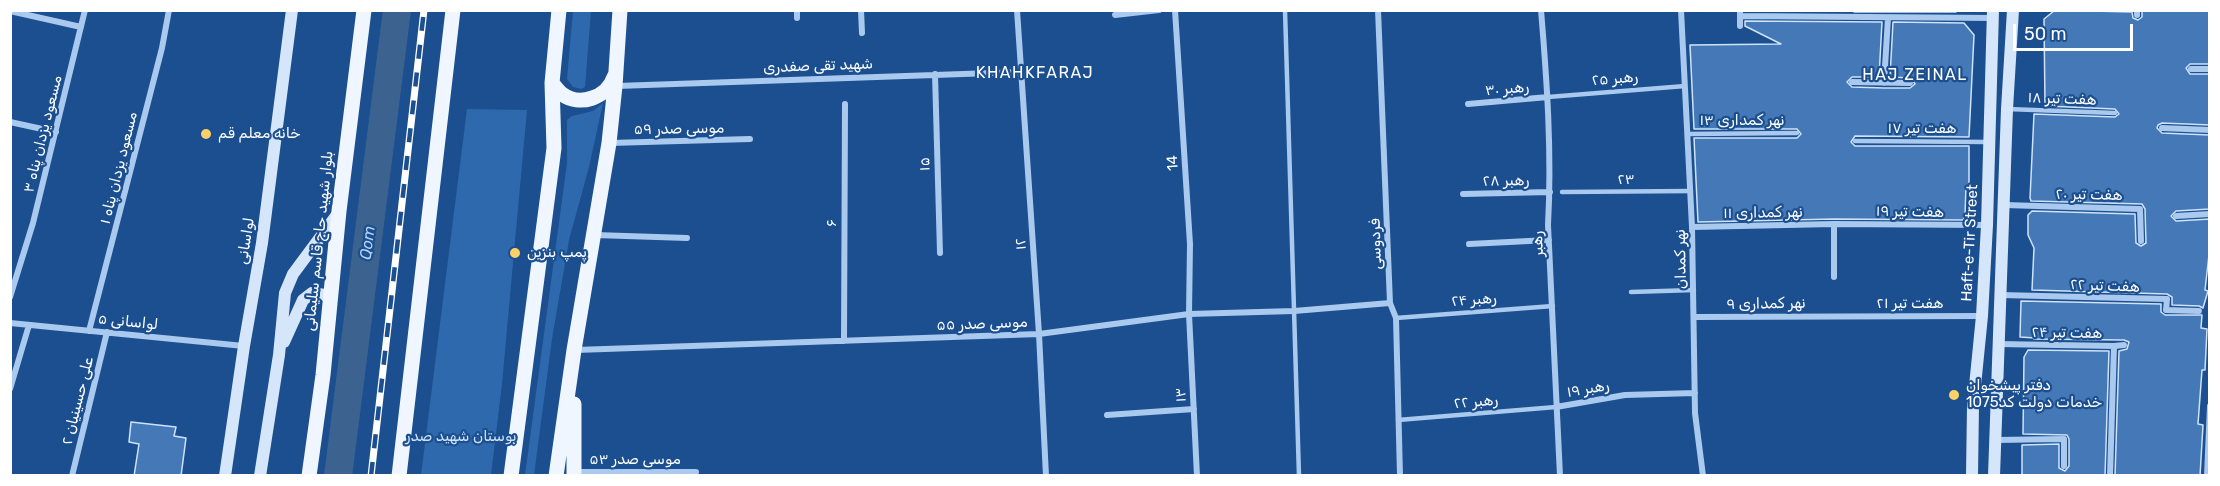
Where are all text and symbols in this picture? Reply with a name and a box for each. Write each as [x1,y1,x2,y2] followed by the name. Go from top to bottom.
[2016,12,2136,50] scale bar
[2024,23,2067,45] text: 50 m
[763,55,873,77] street label: شهید تقی صفدری
[976,63,1094,83] district label: KHAHKFARAJ
[1862,65,1968,85] district label: HAJ ZEINAL
[1591,68,1639,90] street label: رهبر ۲۵
[20,73,66,195] street label: ۳ مسعود یزدان پناه
[1484,78,1530,100] street label: رهبر ۳۰
[2027,89,2097,109] street label: هفت تیر ۱۸
[96,110,142,226] street label: ۱ مسعود یزدان پناه
[1699,112,1785,130] street label: نهر کمداری ۱۳
[634,119,724,139] street label: موسی صدر ۵۹
[1888,120,1956,138] street label: هفت تیر ۱۷
[218,125,301,143] place label: خانه معلم قم
[199,127,213,141] marker: خانه معلم قم
[301,150,337,332] street label: بلوار شهید حاج قاسم سلیمانی
[1163,155,1183,171] street label: 14
[916,157,934,171] street label: ۱۵
[1617,171,1635,189] street label: ۲۳
[1483,172,1529,190] street label: رهبر ۲۸
[1958,184,1982,302] street label: Haft-e-Tir Street
[2055,185,2123,205] street label: هفت تیر ۲۰
[1876,202,1944,222] street label: هفت تیر ۱۹
[1723,203,1803,223] street label: نهر کمداری ۱۱
[233,216,259,266] street label: لواسانی
[1366,218,1386,270] street label: فردوسی
[823,219,841,227] street label: ۶
[356,225,380,261] water label: Qom
[1671,229,1691,289] street label: نهر کمدان
[1528,231,1548,257] street label: رهبر
[1012,237,1030,251] street label: ۱۲
[527,244,587,262] place label: پمپ بنزین
[508,246,522,260] marker: پمپ بنزین
[2070,276,2140,296] street label: هفت تیر ۲۲
[1451,289,1497,311] street label: رهبر ۲۴
[1726,294,1806,314] street label: نهر کمداری ۹
[1877,295,1943,313] street label: هفت تیر ۲۱
[97,310,159,334] street label: لواسانی ۵
[936,313,1028,335] street label: موسی صدر ۵۵
[2032,323,2102,343] street label: هفت تیر ۲۴
[58,355,98,447] street label: ۲ علی حسینیان
[1565,376,1611,402] street label: رهبر ۱۹
[1966,377,2102,412] place label: دفتر پیشخوان خدمات دولت کد1075
[1172,387,1190,403] street label: ۱۳
[1947,388,1961,402] marker: دفتر پیشخوان خدمات دولت کد1075
[1453,391,1499,413] street label: رهبر ۲۲
[406,428,516,446] park label: بوستان شهید صدر
[589,451,681,469] street label: موسی صدر ۵۳

